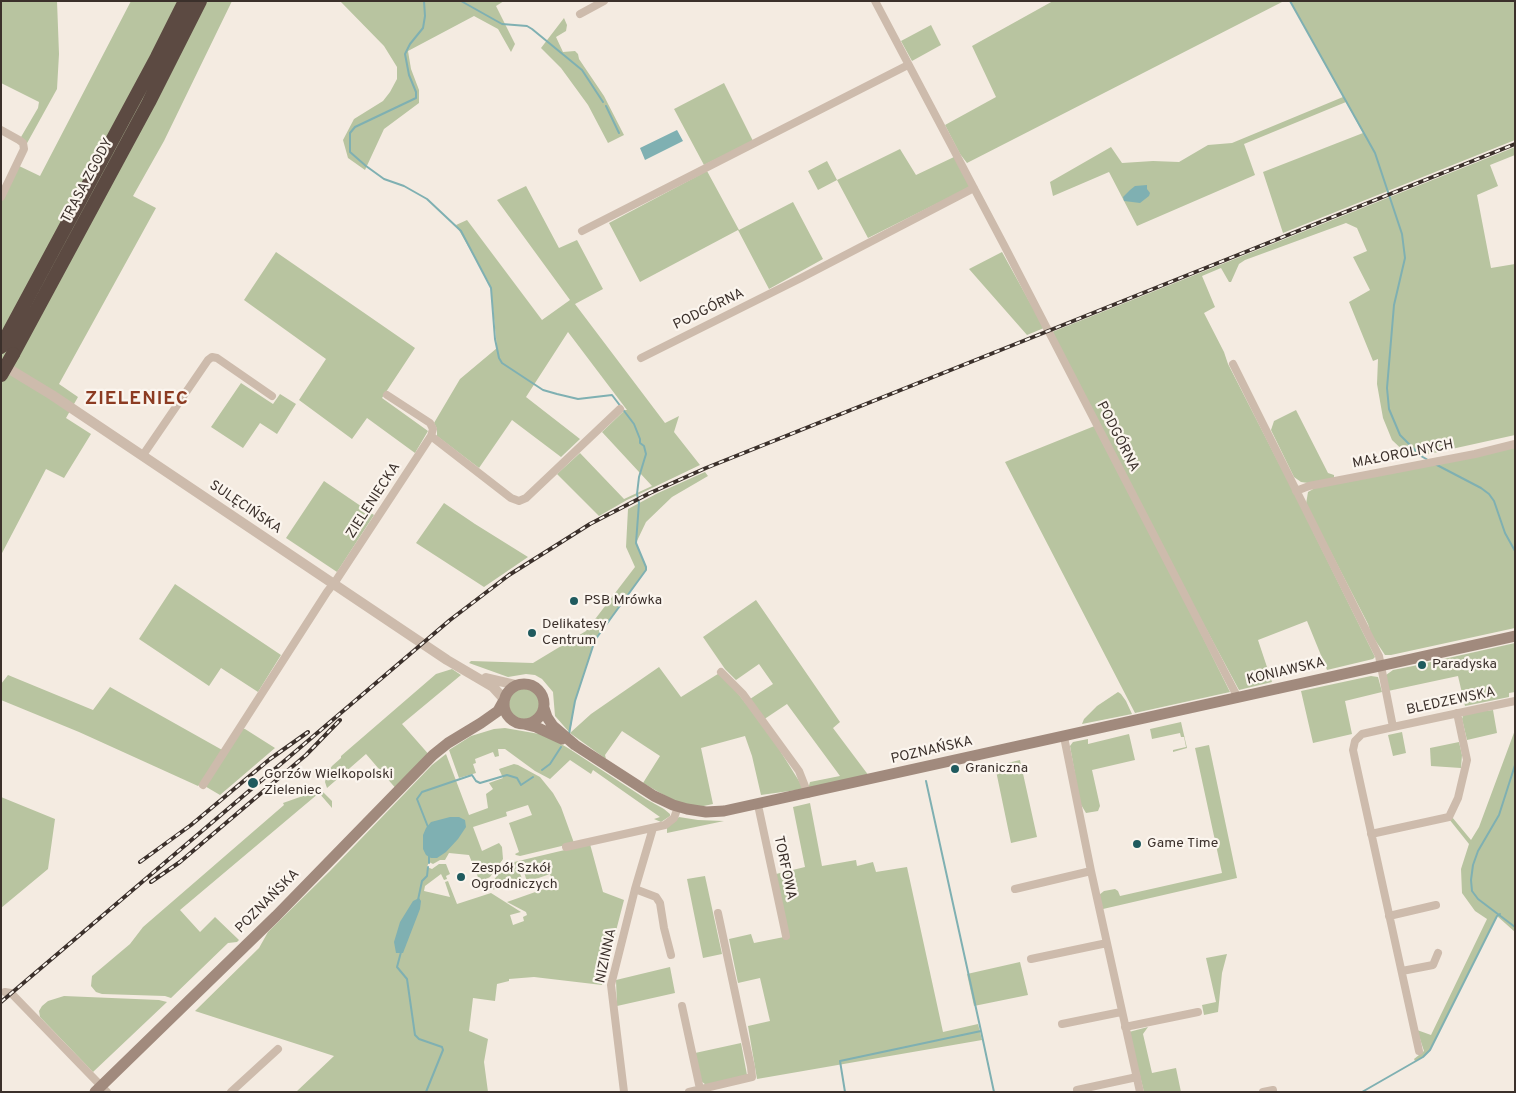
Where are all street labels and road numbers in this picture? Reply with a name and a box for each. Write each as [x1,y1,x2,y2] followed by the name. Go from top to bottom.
[59,136,117,226] street label: TRASA ZGODY
[671,286,747,334] street label: PODGÓRNA
[1092,399,1142,475] street label: PODGÓRNA
[1351,437,1455,473] street label: MAŁOROLNYCH
[343,460,405,542] street label: ZIELENIECKA
[206,478,284,538] street label: SULĘCIŃSKA
[1245,655,1327,689] street label: KONIAWSKA
[1405,684,1497,720] street label: BLEDZEWSKA
[889,733,975,769] street label: POZNAŃSKA
[769,834,799,902] street label: TORFOWA
[232,866,304,938] street label: POZNAŃSKA
[593,927,621,985] street label: NIZINNA

